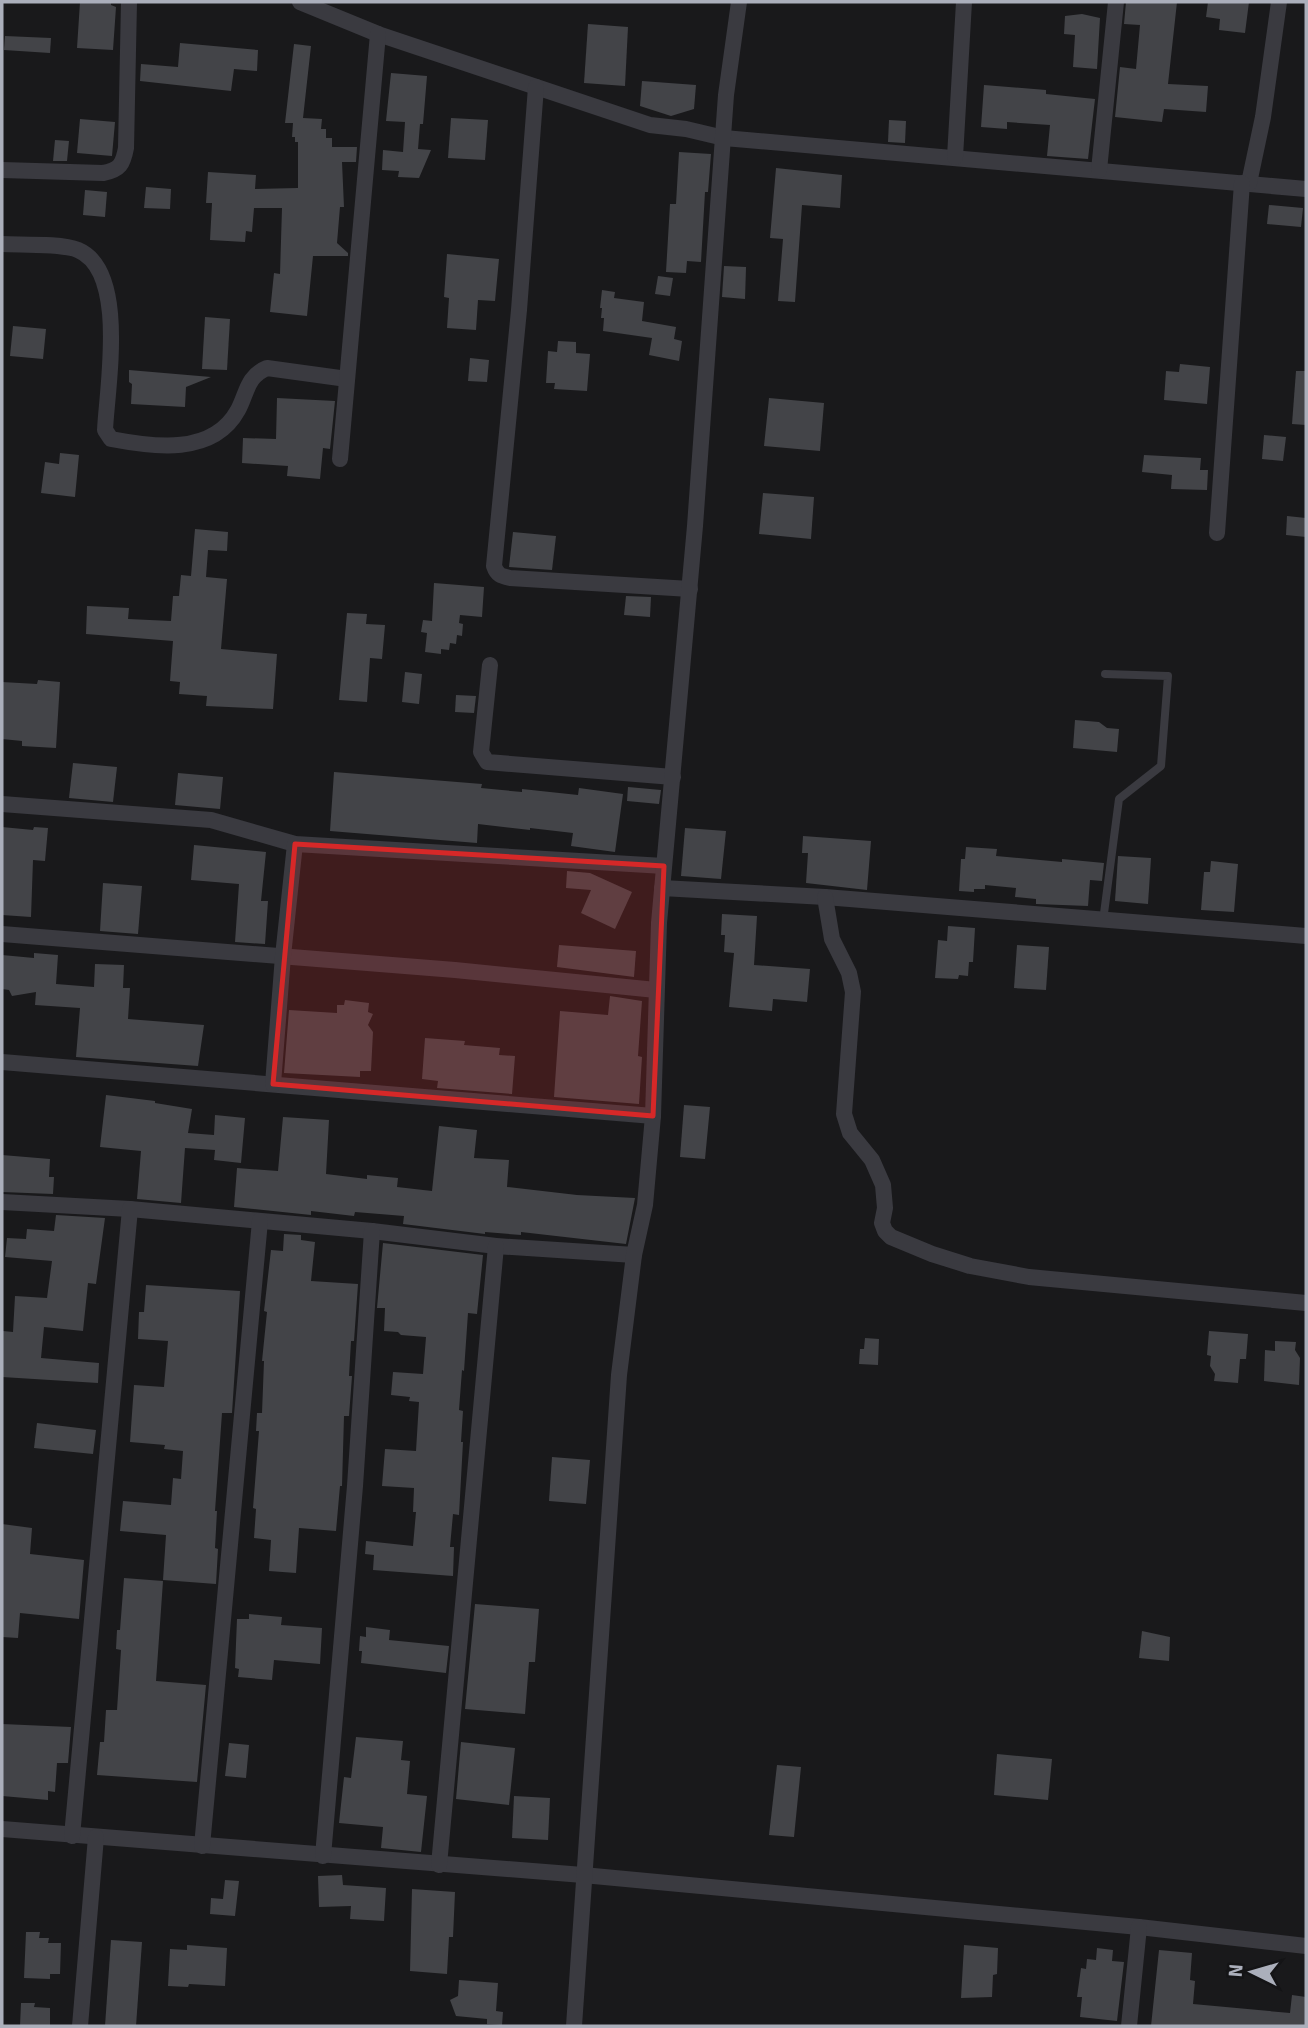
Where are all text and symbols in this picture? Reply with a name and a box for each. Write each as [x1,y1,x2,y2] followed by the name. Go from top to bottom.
[1217,1937,1287,2007] north arrow
[1224,1963,1249,1978] text: N

